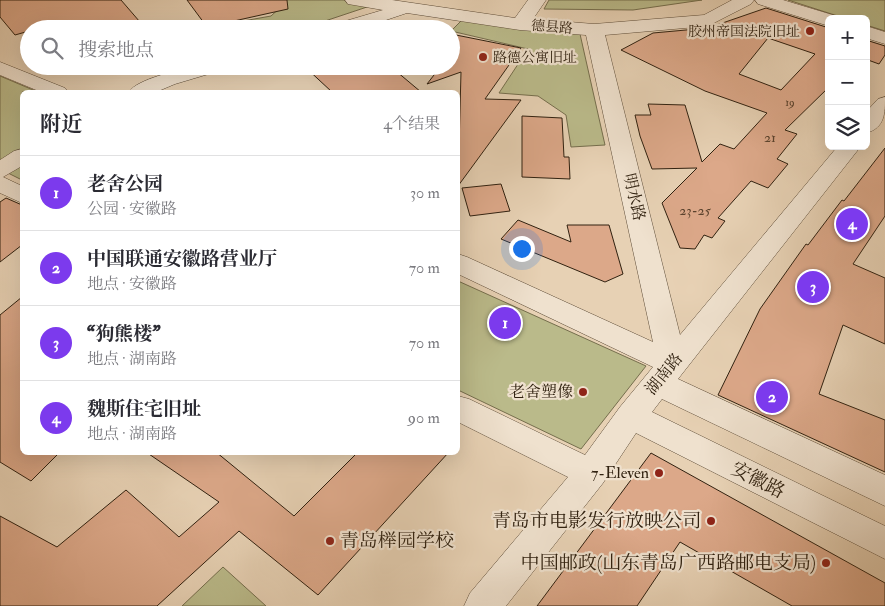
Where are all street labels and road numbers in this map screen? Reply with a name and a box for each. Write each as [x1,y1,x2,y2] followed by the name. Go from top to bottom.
[530,17,574,37] street label: 德县路
[619,171,649,223] street label: 明水路
[641,349,687,399] street label: 湖南路
[727,456,789,504] street label: 安徽路

